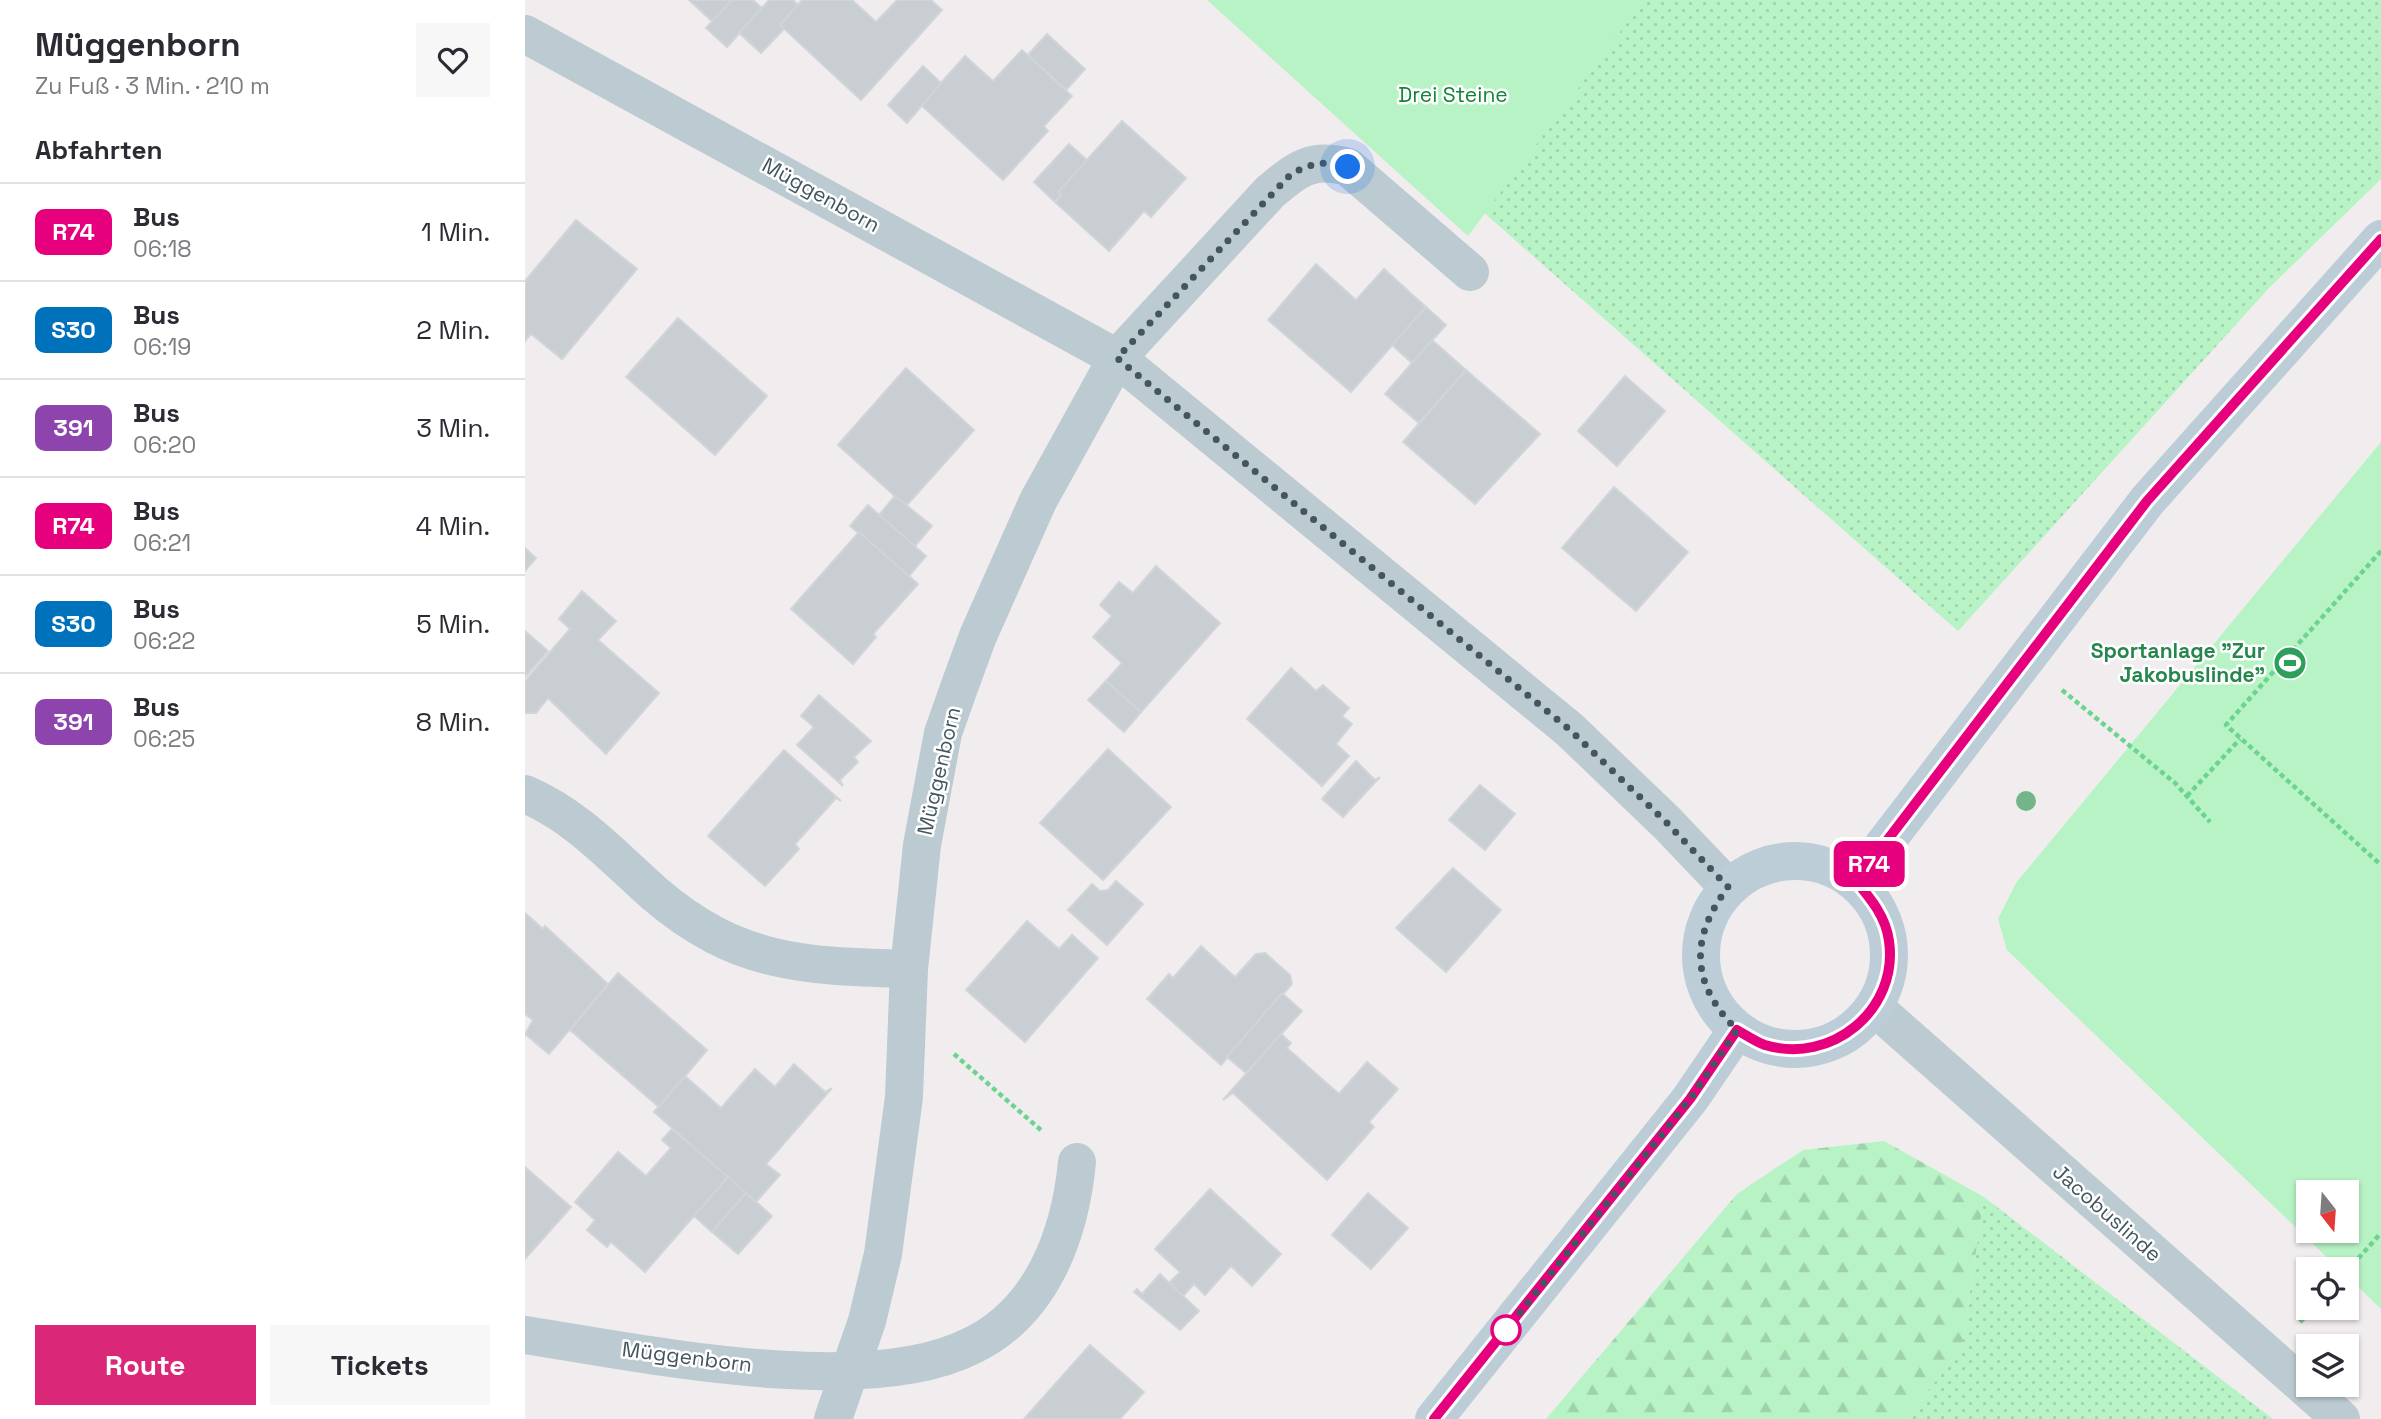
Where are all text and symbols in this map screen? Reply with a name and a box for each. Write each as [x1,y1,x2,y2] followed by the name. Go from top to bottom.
[416,23,490,97] button: heart
[35,24,241,66] text: Müggenborn
[35,71,270,101] text: Zu Fuß · 3 Min. · 210 m
[1398,81,1508,108] park label: Drei Steine
[35,133,163,167] text: Abfahrten
[1330,149,1365,184] your location
[758,151,885,238] street label: Müggenborn
[133,200,180,234] text: Bus
[421,215,490,249] text: 1 Min.
[52,216,95,247] text: R74
[133,234,192,264] text: 06:18
[133,298,180,332] text: Bus
[416,313,490,347] text: 2 Min.
[51,314,96,345] text: S30
[133,332,191,362] text: 06:19
[133,396,180,430] text: Bus
[416,411,490,445] text: 3 Min.
[53,412,94,443] text: 391
[133,430,196,460] text: 06:20
[133,494,180,528] text: Bus
[416,509,490,543] text: 4 Min.
[52,510,95,541] text: R74
[133,528,191,558] text: 06:21
[133,592,180,626] text: Bus
[416,607,490,641] text: 5 Min.
[51,608,96,639] text: S30
[133,626,195,656] text: 06:22
[2091,637,2265,688] place label: Sportanlage "Zur Jakobuslinde"
[2271,644,2309,682] sports icon: Sportanlage "Zur Jakobuslinde"
[133,690,180,724] text: Bus
[911,704,966,838] street label: Müggenborn
[416,705,490,739] text: 8 Min.
[53,706,94,737] text: 391
[133,724,195,754] text: 06:25
[1829,841,1909,887] line badge: R74
[1848,848,1890,879] text: R74
[2047,1158,2167,1267] street label: Jacobuslinde
[2296,1180,2359,1242] north arrow
[2296,1180,2359,1397] map controls
[2296,1257,2359,1320] button: locate
[1491,1315,1521,1345] unlabelled marker
[35,1325,256,1405] button: Route
[270,1325,490,1405] button: Tickets
[2296,1334,2359,1397] button: layers
[621,1335,754,1378] street label: Müggenborn

